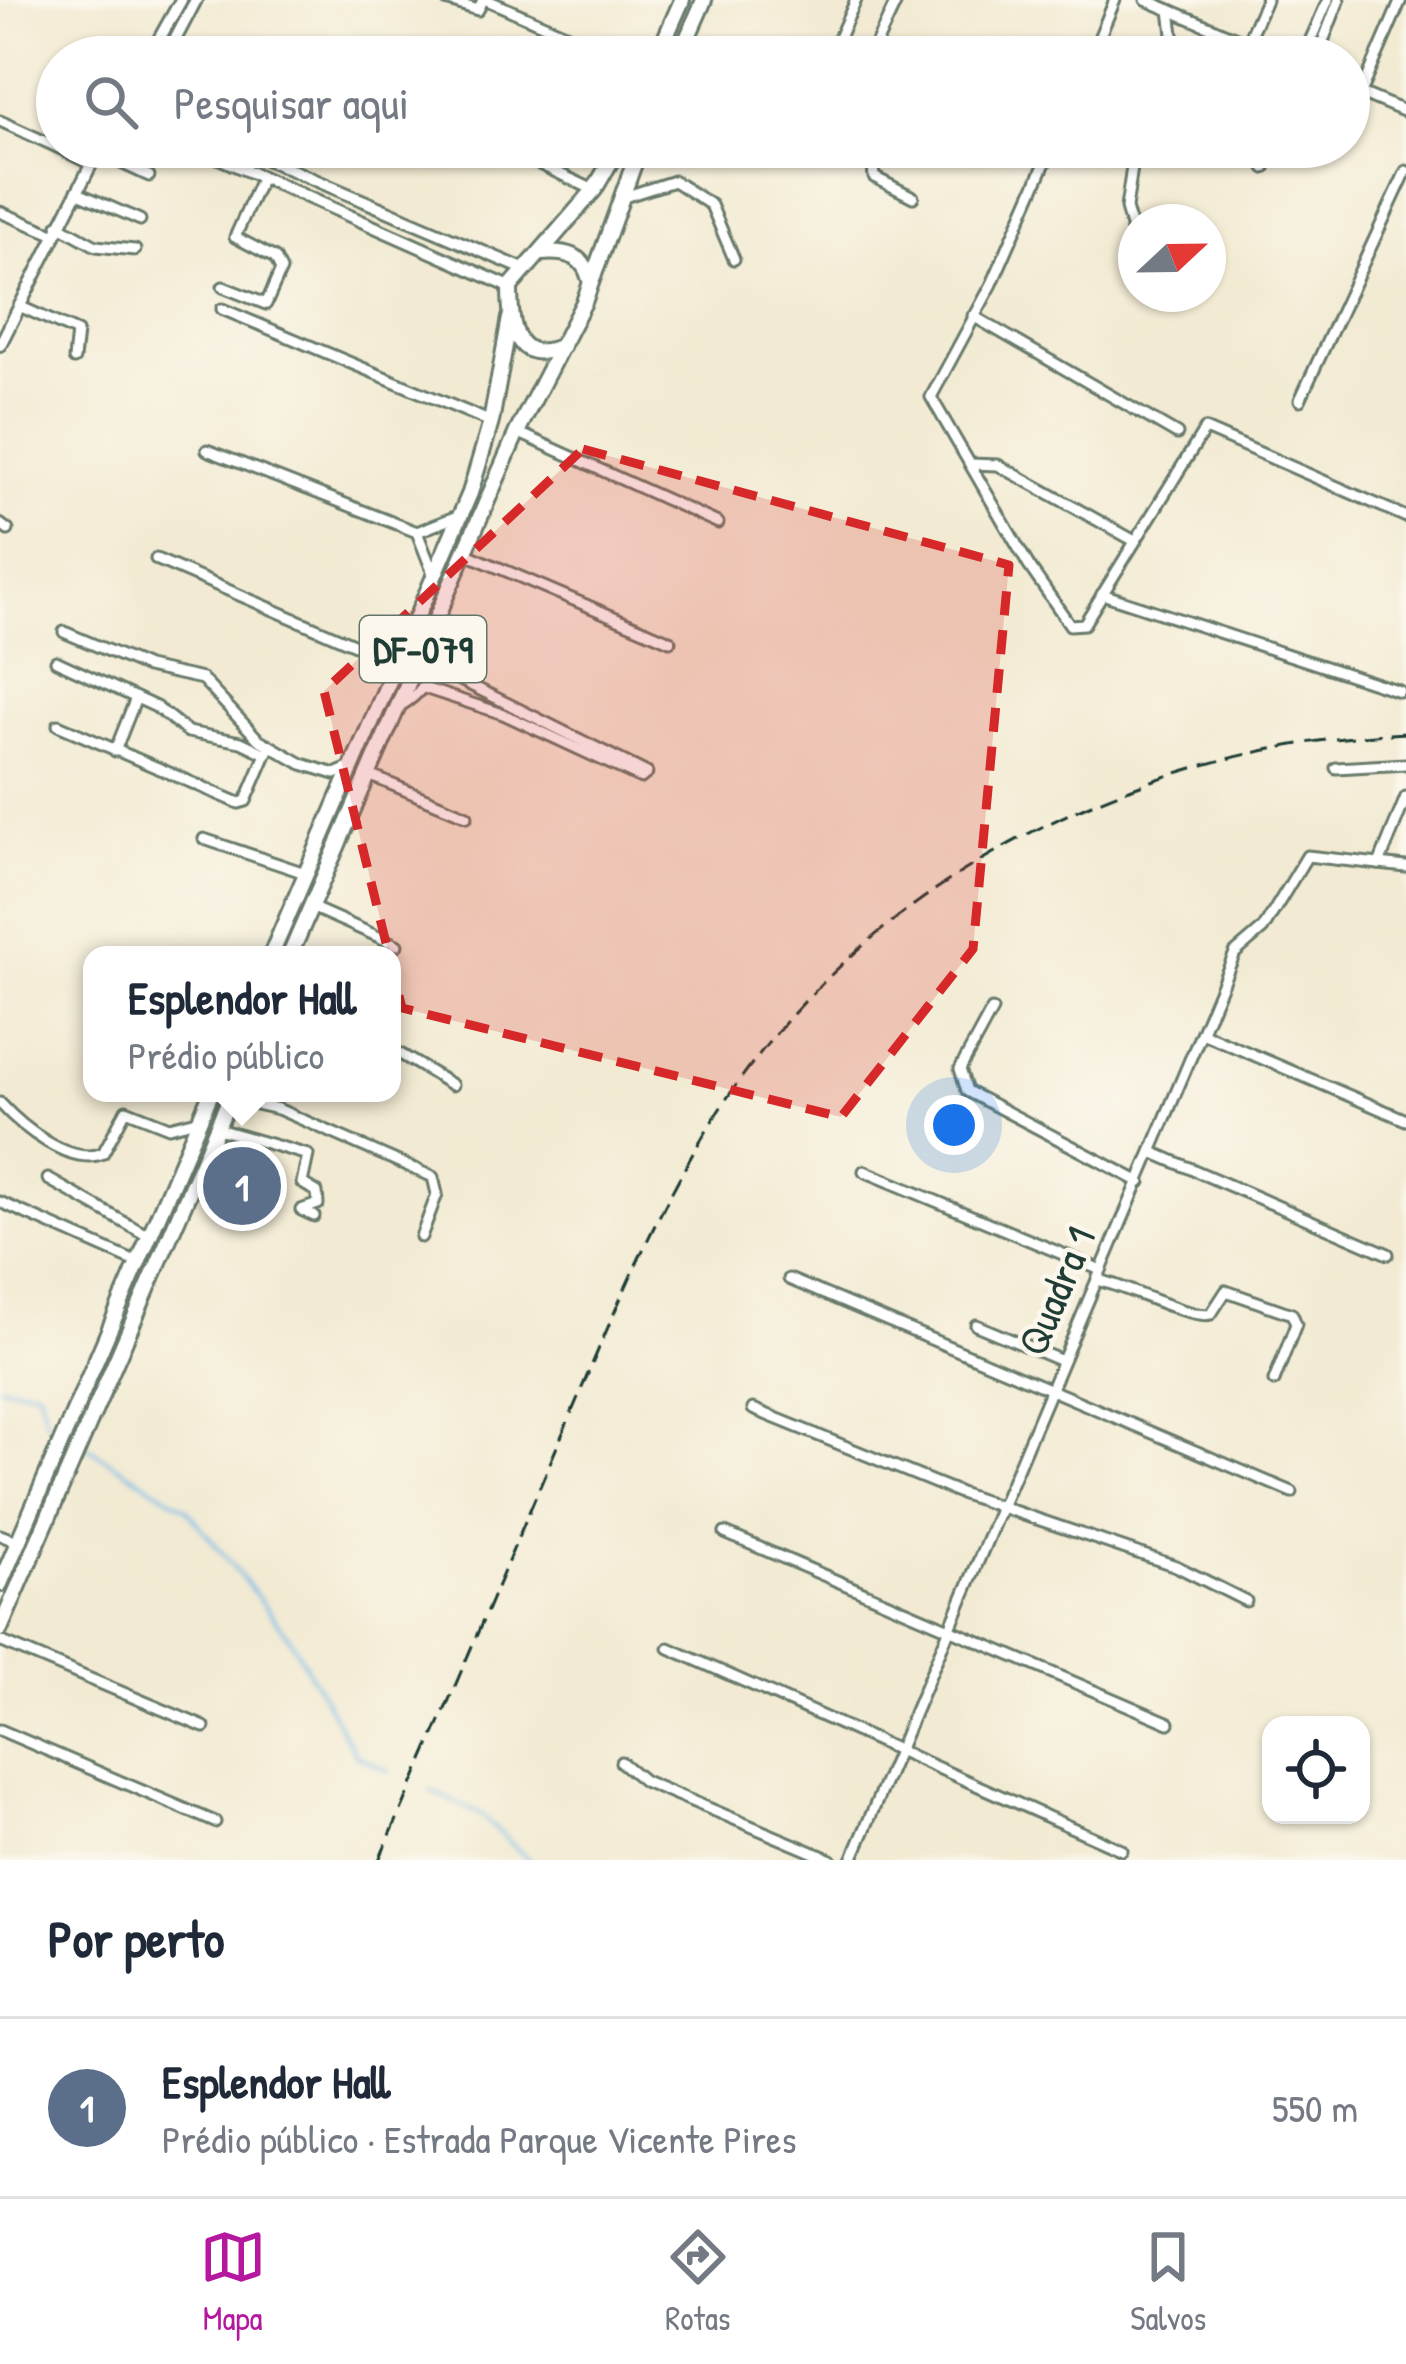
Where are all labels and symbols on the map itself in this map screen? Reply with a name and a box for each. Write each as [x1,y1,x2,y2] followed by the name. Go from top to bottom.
[1118,204,1226,312] north arrow
[360,616,486,682] road number: DF-079
[924,1095,984,1155] your location
[203,1141,281,1231] pin: 1
[1003,1218,1108,1364] street label: Quadra 1

